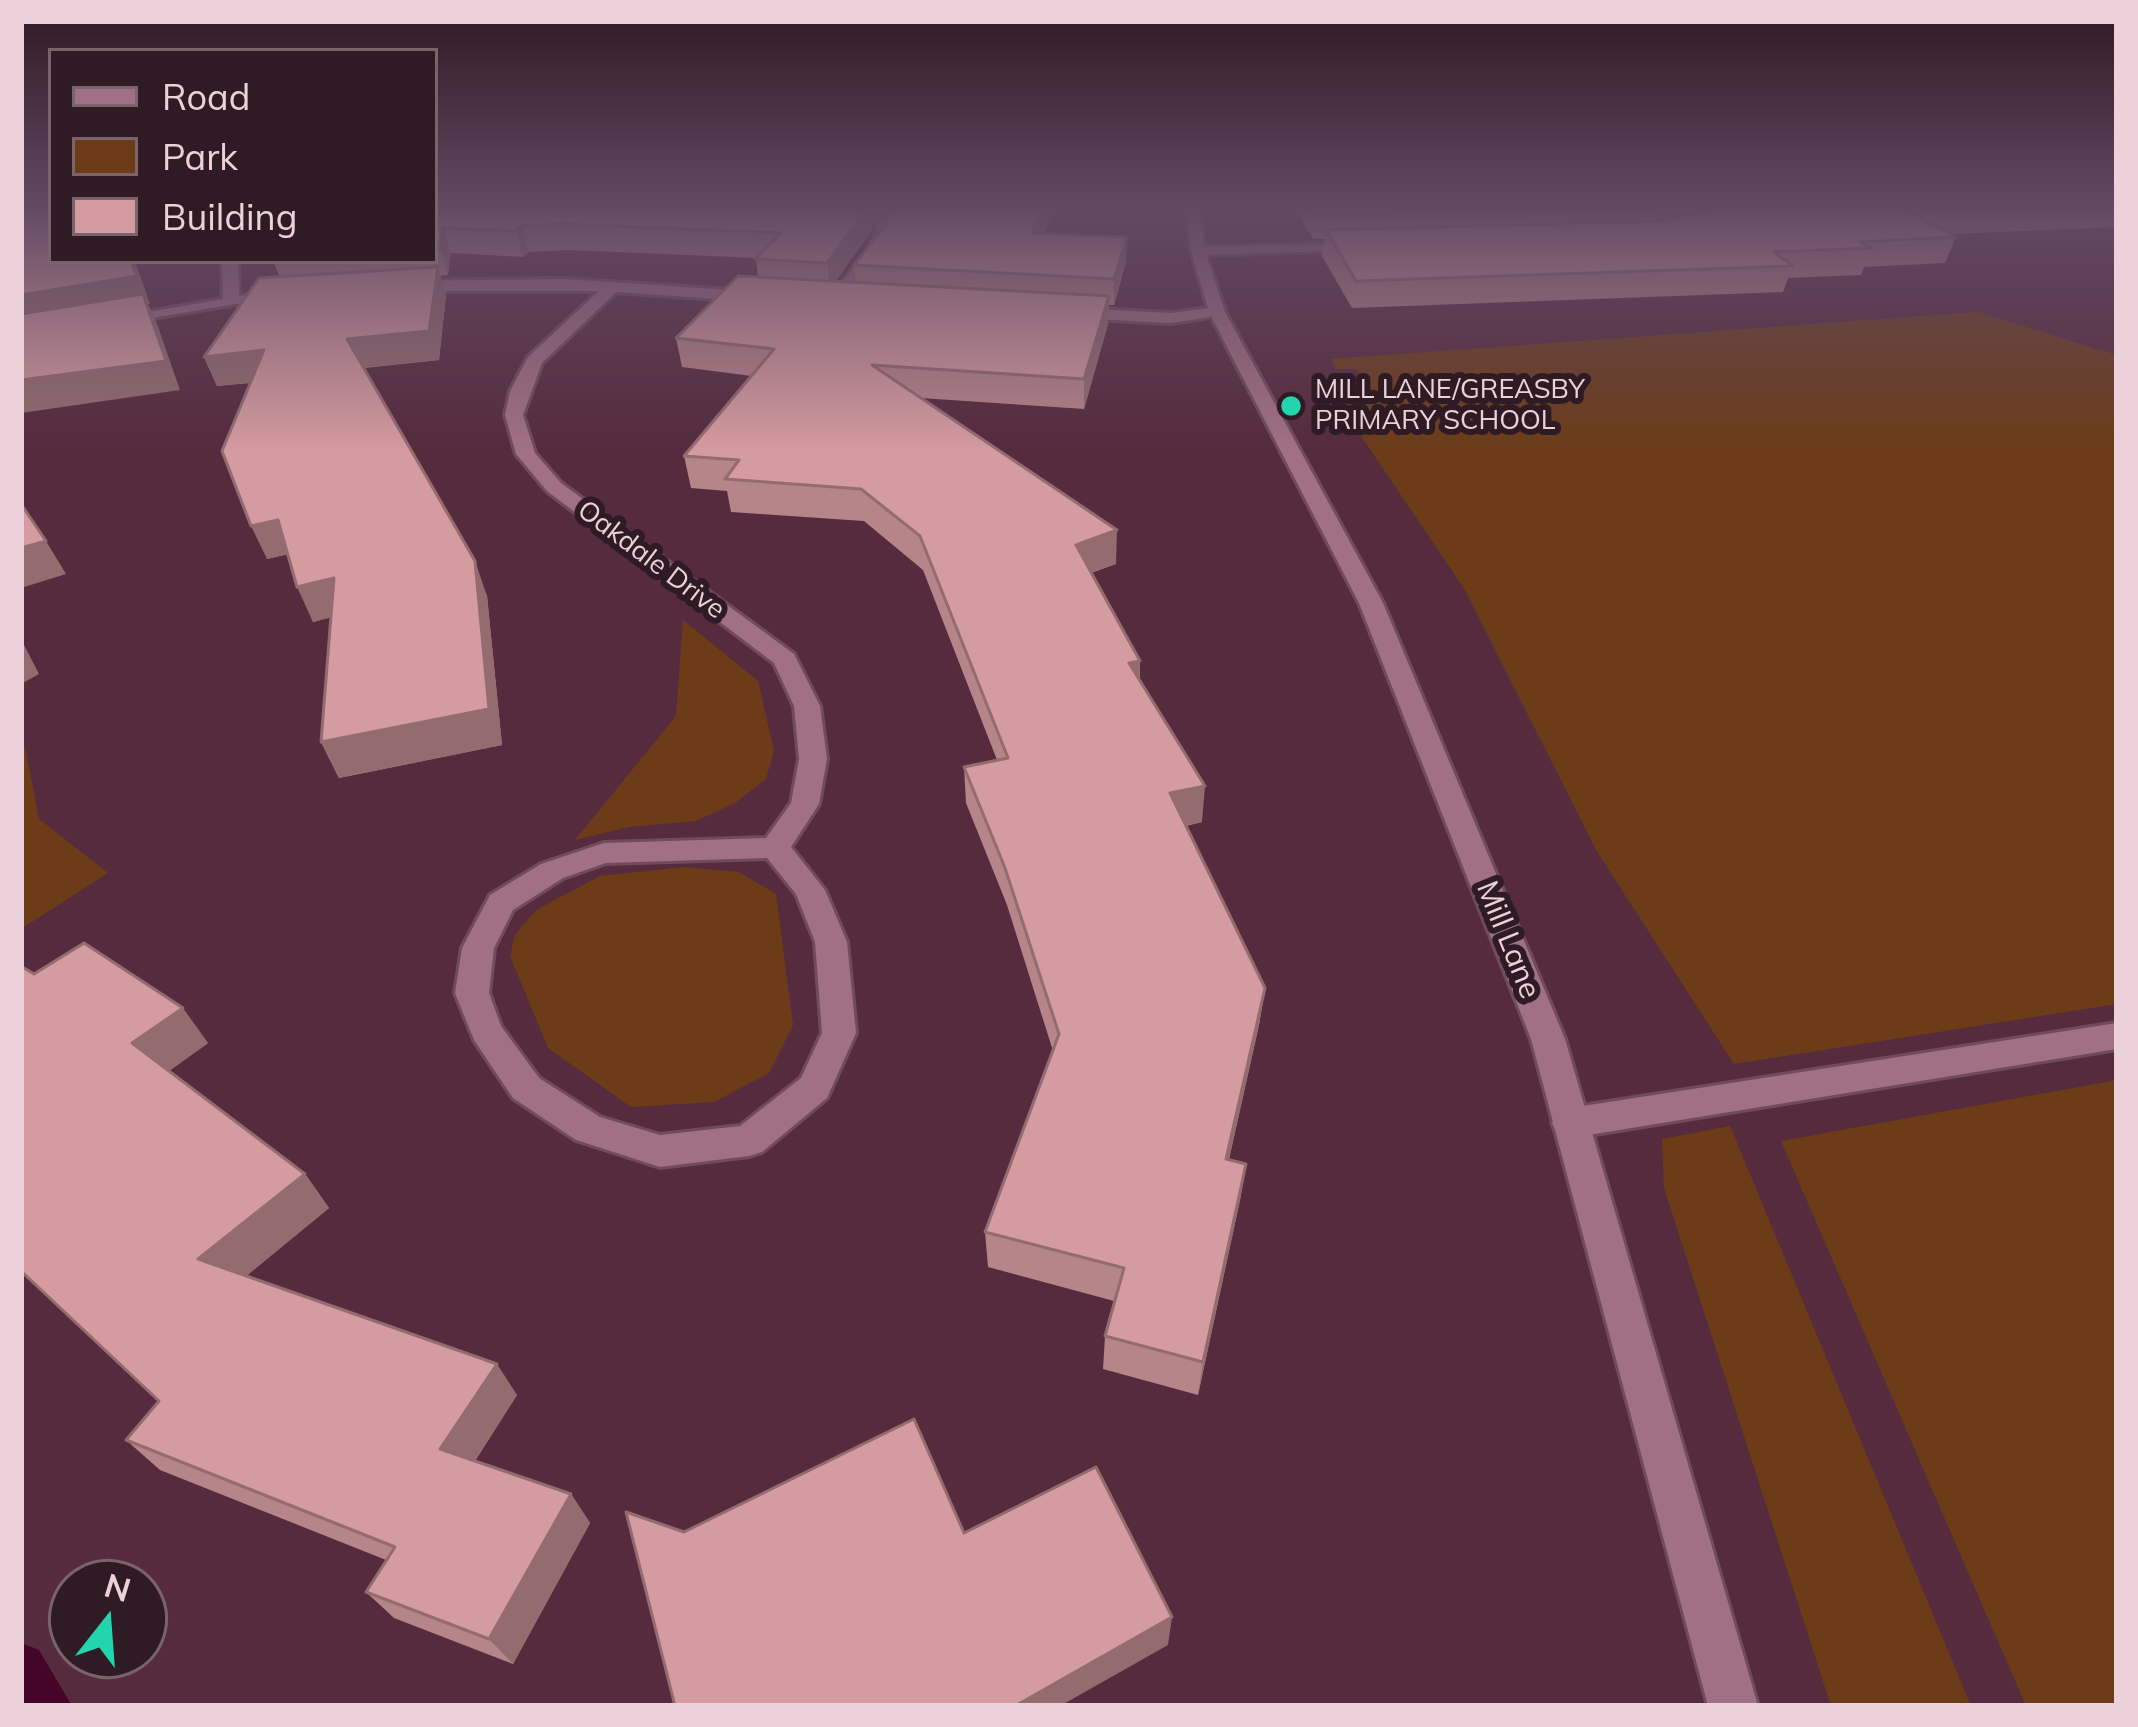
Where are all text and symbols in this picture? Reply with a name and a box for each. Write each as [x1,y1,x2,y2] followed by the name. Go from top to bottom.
[48,48,438,264] legend
[162,74,250,119] text: Road
[162,134,238,179] text: Park
[162,194,297,239] text: Building
[1315,374,1585,437] place label: MILL LANE/GREASBY PRIMARY SCHOOL
[1278,393,1304,419] marker: MILL LANE/GREASBY PRIMARY SCHOOL
[571,494,731,626] street label: Oakdale Drive
[1468,876,1548,1004] street label: Mill Lane
[48,1559,168,1679] north arrow
[100,1564,136,1610] text: N

